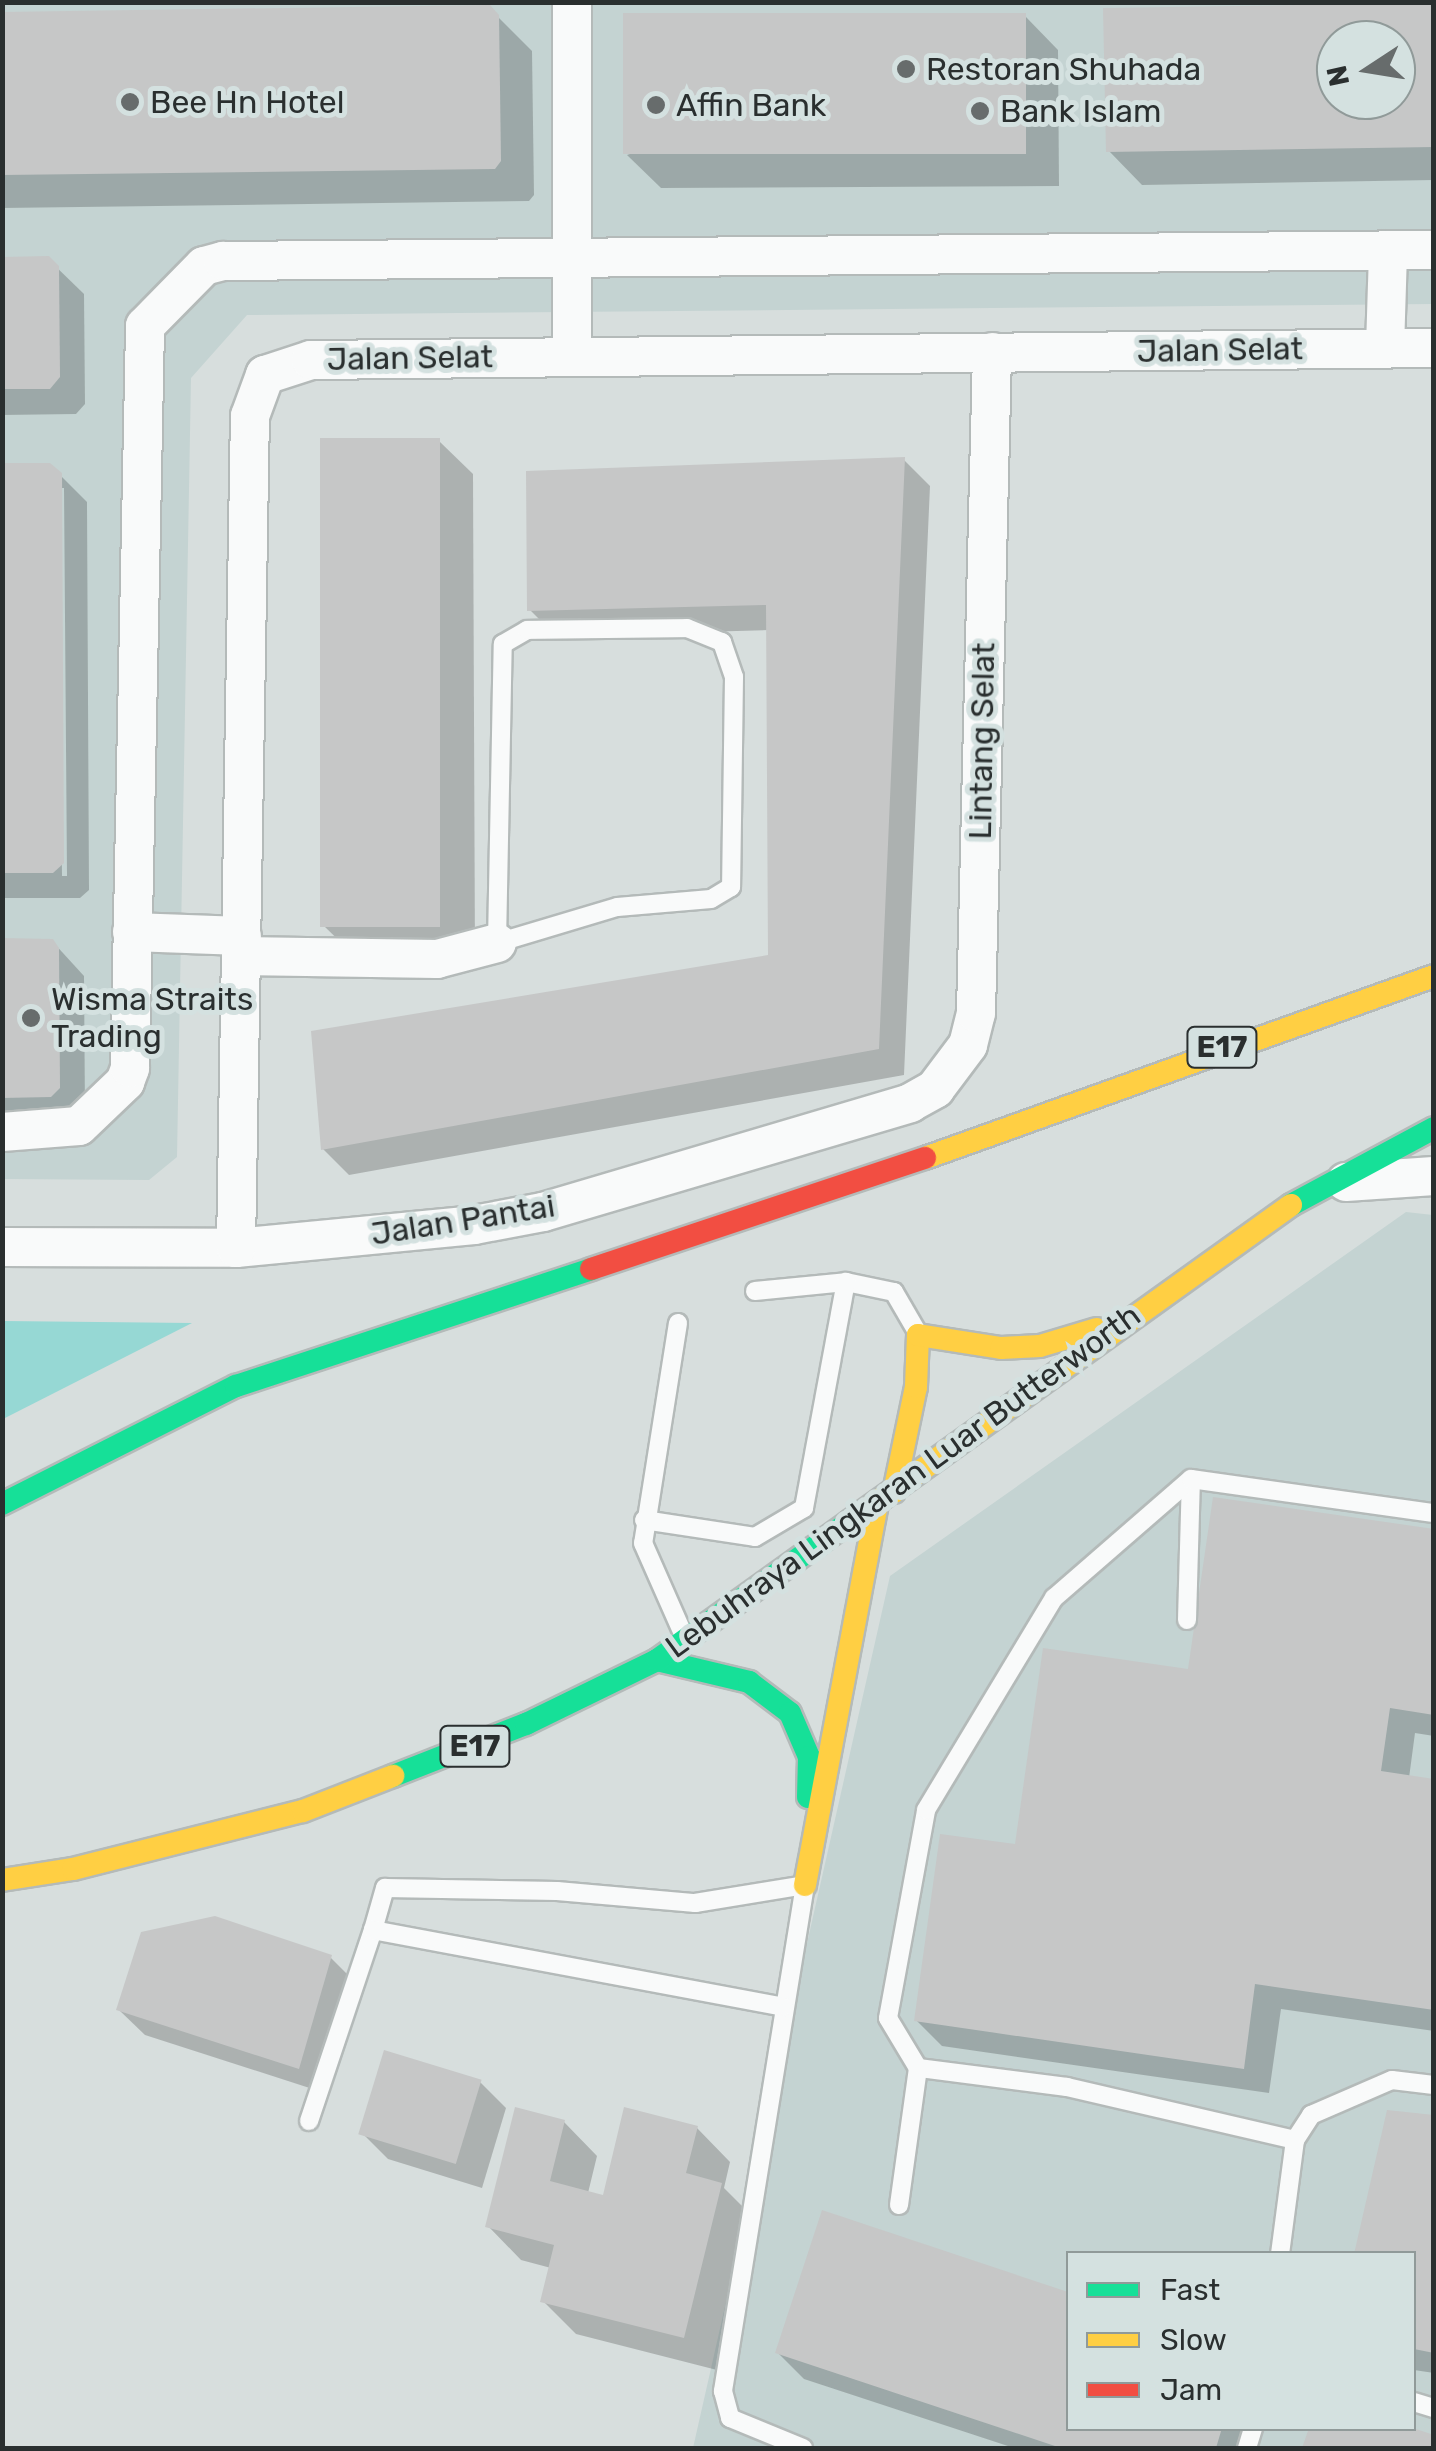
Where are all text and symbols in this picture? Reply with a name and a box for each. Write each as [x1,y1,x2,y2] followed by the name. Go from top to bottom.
[1316,20,1416,120] north arrow
[926,50,1201,88] place label: Restoran Shuhada
[895,58,917,80] marker: Restoran Shuhada
[1320,63,1356,89] text: N
[150,83,344,121] place label: Bee Hn Hotel
[676,86,826,124] place label: Affin Bank
[119,91,141,113] marker: Bee Hn Hotel
[1000,92,1162,130] place label: Bank Islam
[645,94,667,116] marker: Affin Bank
[969,100,991,122] marker: Bank Islam
[1137,329,1303,371] street label: Jalan Selat
[327,337,493,379] street label: Jalan Selat
[961,642,1003,840] street label: Lintang Selat
[51,981,253,1056] place label: Wisma Straits Trading
[20,1007,42,1029] marker: Wisma Straits Trading
[1184,1022,1260,1072] road number: E17
[368,1187,558,1253] street label: Jalan Pantai
[658,1296,1148,1666] street label: Lebuhraya Lingkaran Luar Butterworth
[438,1721,512,1771] road number: E17
[1066,2251,1416,2431] legend
[1160,2272,1220,2308] text: Fast
[1160,2322,1227,2358] text: Slow
[1160,2372,1222,2408] text: Jam

